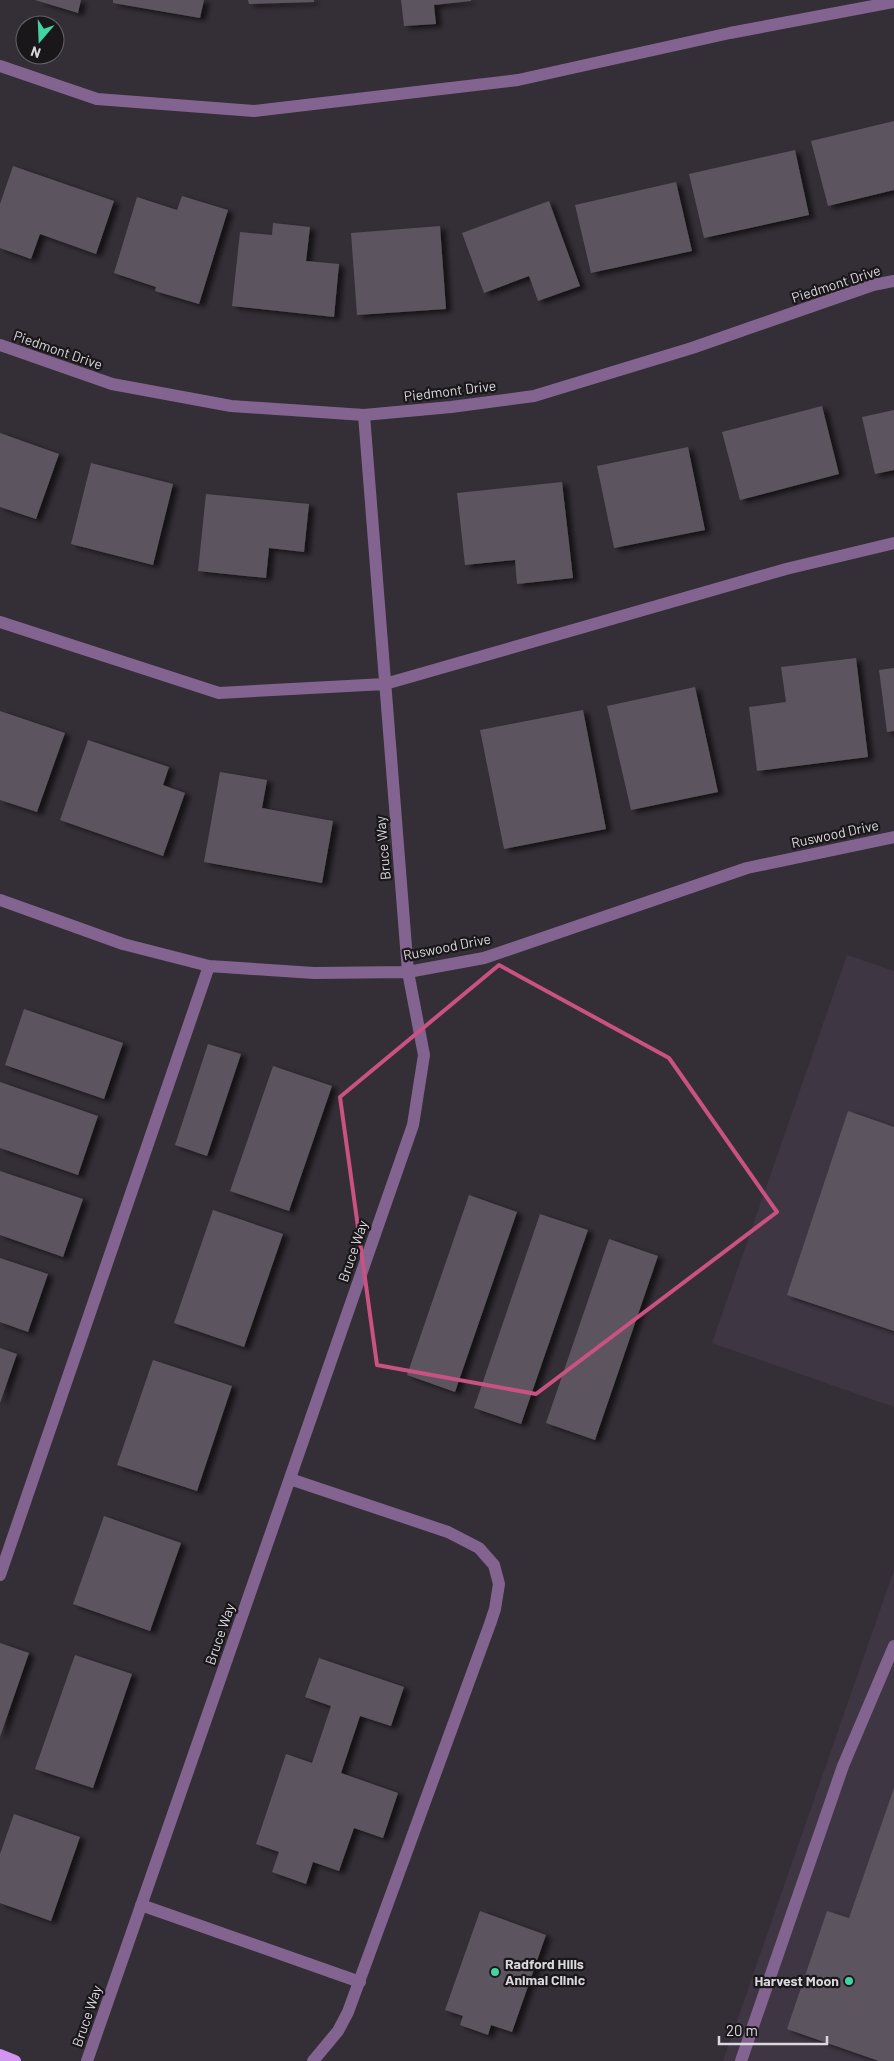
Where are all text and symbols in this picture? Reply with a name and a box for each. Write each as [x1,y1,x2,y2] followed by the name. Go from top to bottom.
[15,15,65,65] north arrow
[28,43,43,62] text: N
[789,261,883,306] street label: Piedmont Drive
[12,326,105,373] street label: Piedmont Drive
[403,376,497,405] street label: Piedmont Drive
[371,815,394,881] street label: Bruce Way
[790,816,880,851] street label: Ruswood Drive
[402,930,492,963] street label: Ruswood Drive
[334,1217,371,1284] street label: Bruce Way
[201,1600,238,1667] street label: Bruce Way
[505,1955,586,1988] place label: Radford Hills Animal Clinic
[489,1966,501,1978] marker: Radford Hills Animal Clinic
[755,1972,839,1989] place label: Harvest Moon
[843,1975,855,1987] marker: Harvest Moon
[68,1982,105,2049] street label: Bruce Way
[719,2014,826,2046] scale bar
[726,2021,758,2039] text: 20 m

